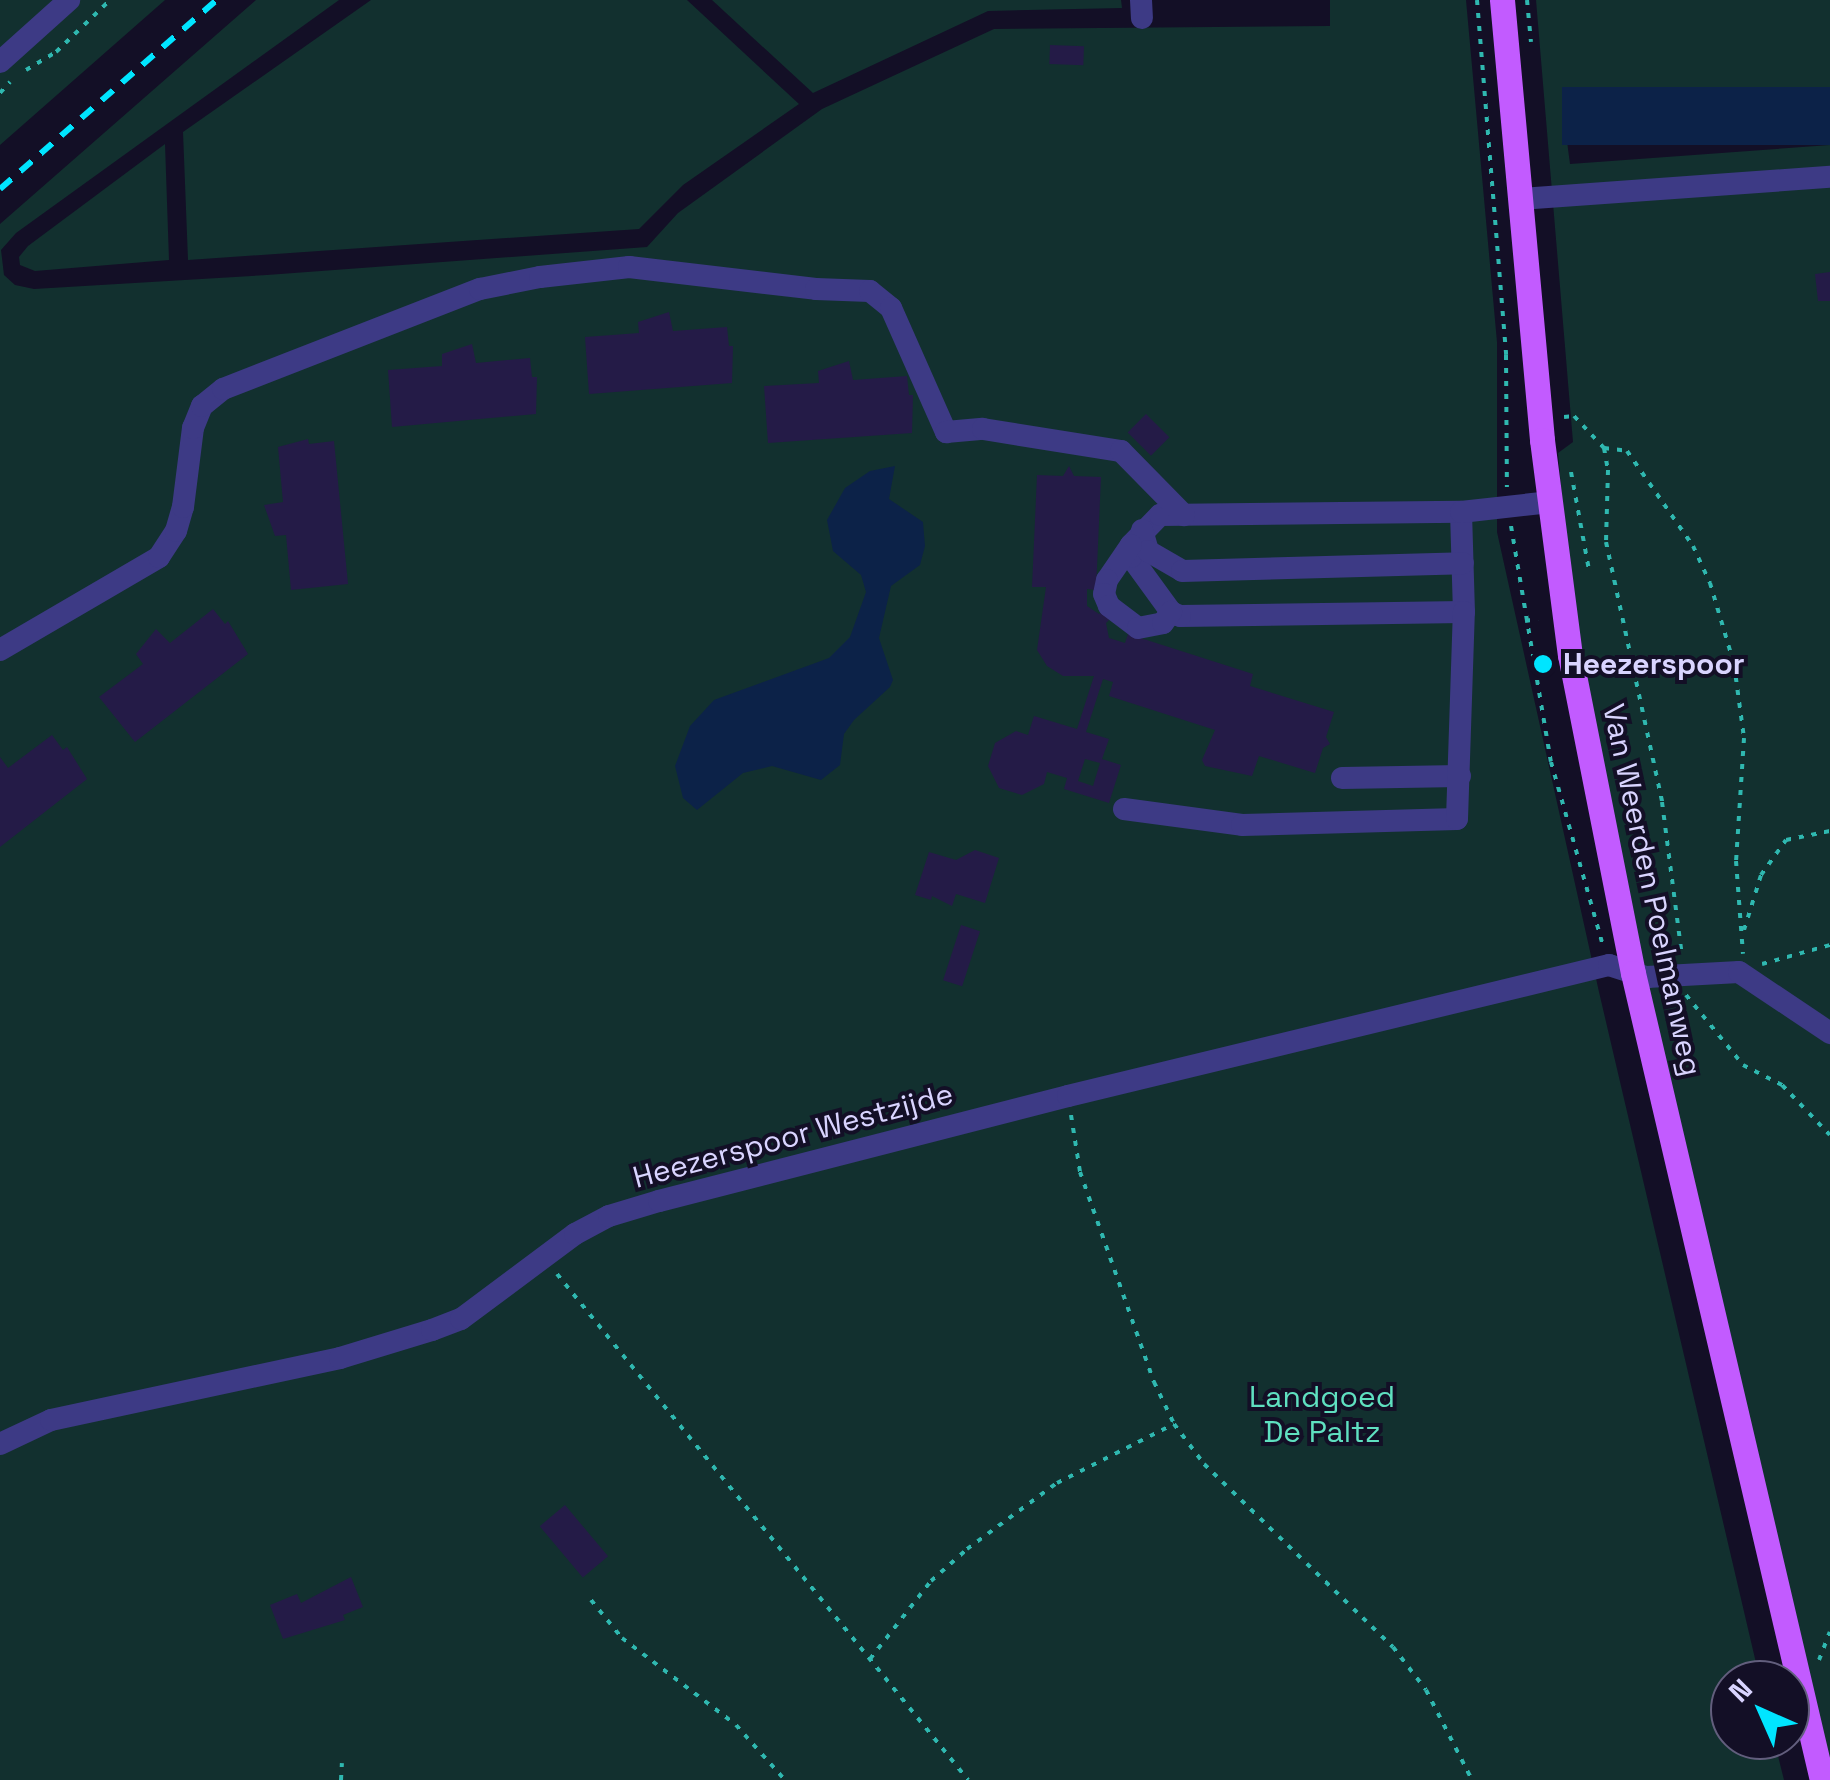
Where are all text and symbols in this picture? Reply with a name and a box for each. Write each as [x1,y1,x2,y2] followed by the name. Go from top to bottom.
[1563,646,1745,682] place label: Heezerspoor
[1532,653,1554,675] marker: Heezerspoor
[1595,701,1709,1079] street label: Van Weerden Poelmanweg
[629,1076,957,1196] street label: Heezerspoor Westzijde
[1249,1379,1395,1450] park label: Landgoed De Paltz
[1710,1660,1810,1760] north arrow
[1721,1671,1760,1710] text: N

